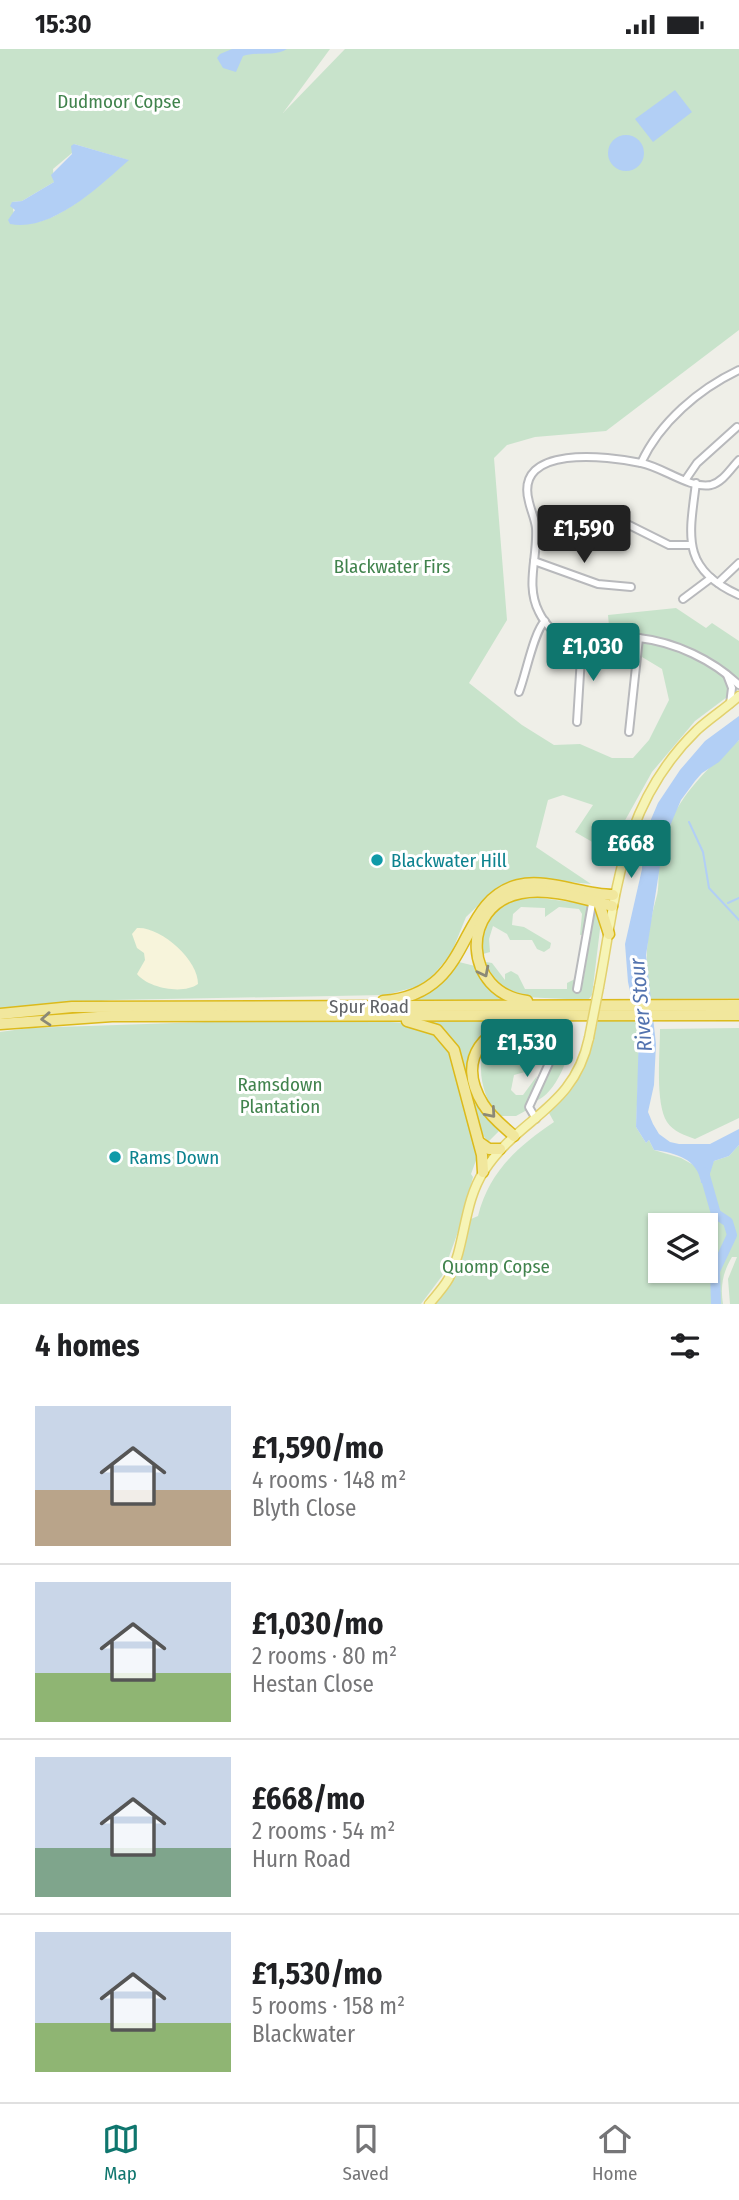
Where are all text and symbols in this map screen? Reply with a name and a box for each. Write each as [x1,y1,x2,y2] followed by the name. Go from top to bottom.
[35,9,92,40] text: 15:30
[57,90,181,113] park label: Dudmoor Copse
[527,505,641,565] pin: £1,590
[553,514,615,542] text: £1,590
[334,555,450,578] park label: Blackwater Firs
[536,623,650,683] pin: £1,030
[563,632,623,660] text: £1,030
[590,821,672,880] pin: £668
[608,829,654,857] text: £668
[391,849,507,872] place label: Blackwater Hill
[369,852,385,868] marker: Blackwater Hill
[624,956,658,1053] water label: River Stour
[475,965,489,978] one-way arrow
[329,995,409,1018] street label: Spur Road
[40,1011,51,1026] one-way arrow
[470,1019,584,1079] pin: £1,530
[497,1028,557,1056] text: £1,530
[238,1073,322,1118] park label: Ramsdown Plantation
[483,1105,495,1118] one-way arrow
[129,1146,219,1169] place label: Rams Down
[107,1149,123,1165] marker: Rams Down
[648,1213,718,1283] map controls
[648,1213,718,1283] button: layers
[442,1255,550,1278] park label: Quomp Copse
[666,1327,704,1365] icon: filters
[35,1328,140,1364] text: 4 homes
[252,1430,384,1466] text: £1,590/mo
[91,1434,175,1518] icon: home
[252,1466,406,1494] text: 4 rooms · 148 m²
[252,1494,356,1522] text: Blyth Close
[252,1606,383,1642] text: £1,030/mo
[91,1610,175,1694] icon: home
[252,1642,397,1670] text: 2 rooms · 80 m²
[252,1670,374,1698] text: Hestan Close
[252,1781,365,1817] text: £668/mo
[91,1785,175,1869] icon: home
[252,1817,395,1845] text: 2 rooms · 54 m²
[252,1845,351,1873] text: Hurn Road
[252,1956,383,1992] text: £1,530/mo
[91,1960,175,2044] icon: home
[252,1992,405,2020] text: 5 rooms · 158 m²
[252,2020,355,2048] text: Blackwater
[102,2120,140,2185] tab: Map
[343,2120,389,2185] tab: Saved
[592,2120,637,2185] tab: Home

